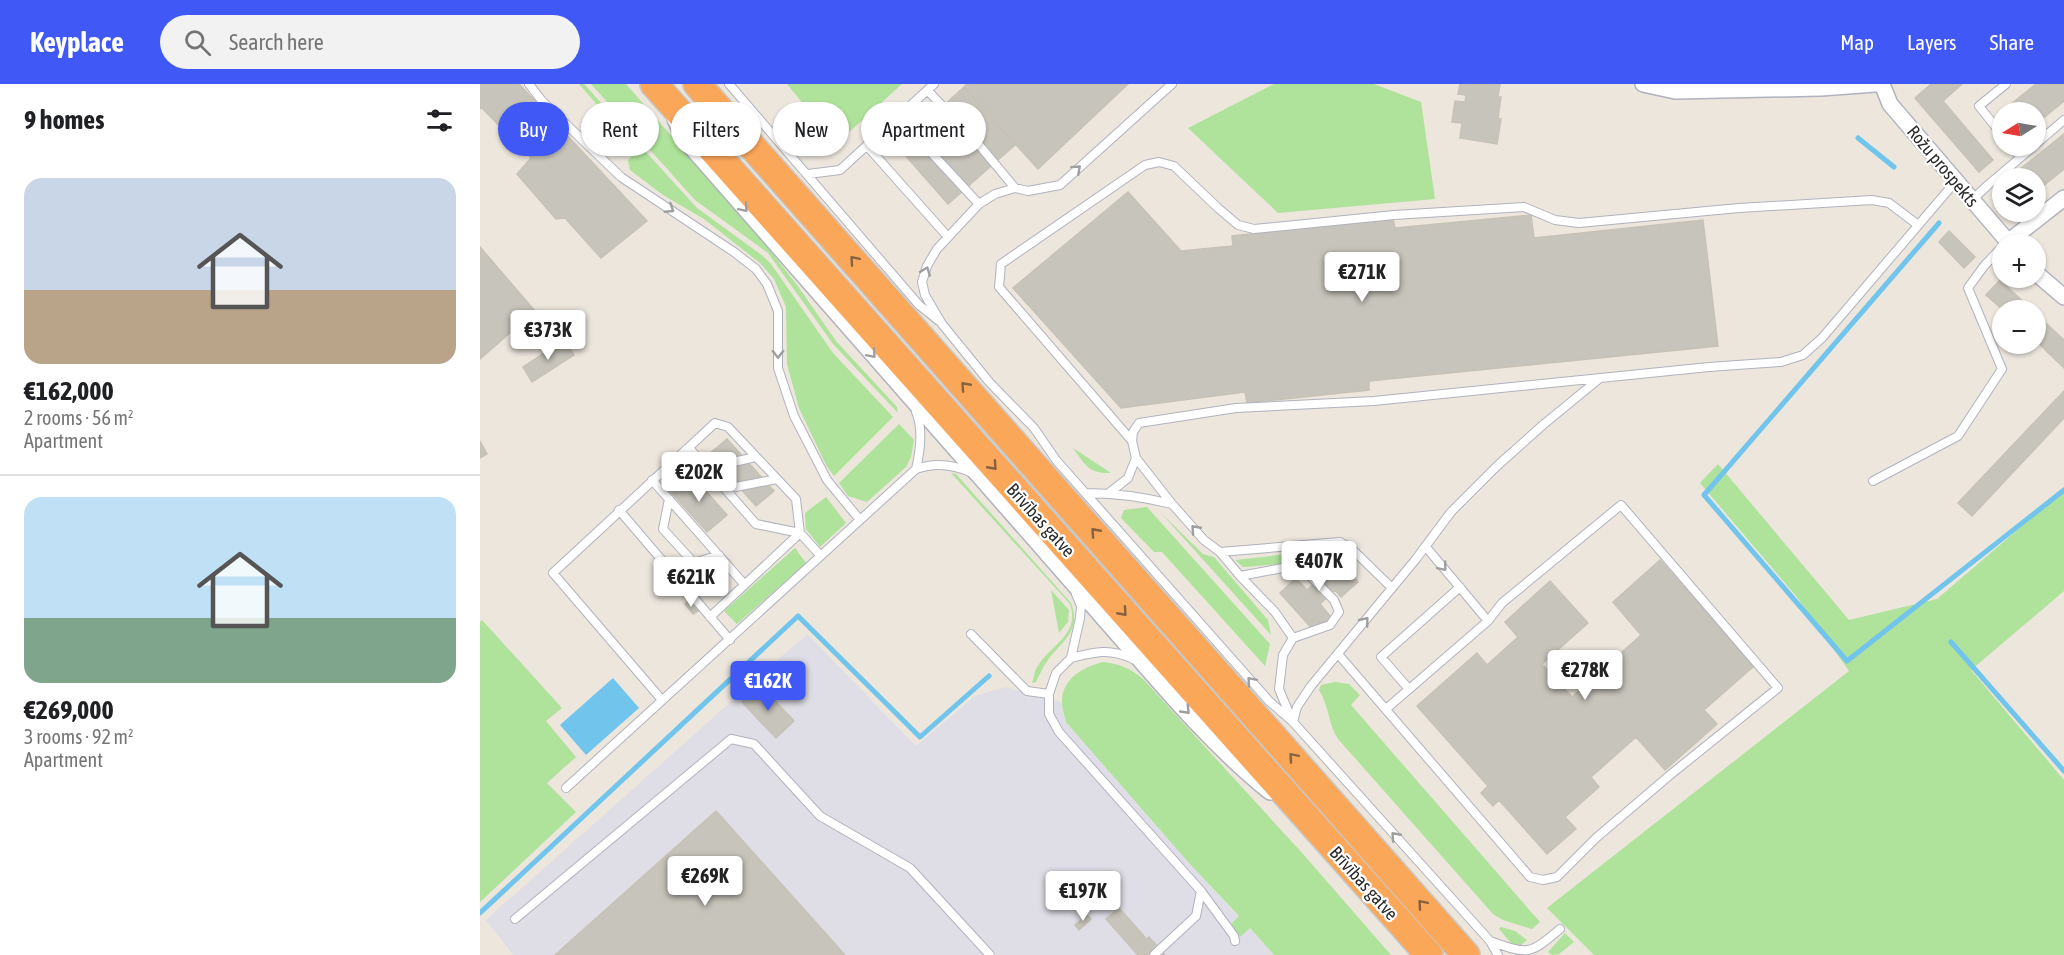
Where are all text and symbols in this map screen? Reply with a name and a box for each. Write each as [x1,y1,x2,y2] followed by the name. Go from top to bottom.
[160,15,580,69] search box
[30,26,124,58] text: Keyplace
[181,26,214,59] icon: search
[229,29,324,55] text: Search here
[1840,30,1874,54] text: Map
[1907,30,1957,54] text: Layers
[1990,30,2034,54] text: Share
[498,102,569,156] chip: Buy
[581,102,659,156] chip: Rent
[671,102,761,156] chip: Filters
[773,102,849,156] chip: New
[861,102,986,156] chip: Apartment
[1992,102,2046,156] north arrow
[1992,102,2046,354] map controls
[423,104,456,137] icon: filters
[24,105,104,135] text: 9 homes
[1903,121,1983,211] street label: Rožu prospekts
[1070,165,1081,176] one-way arrow
[1992,168,2046,222] button: layers
[737,201,748,212] one-way arrow
[664,202,675,213] one-way arrow
[186,217,294,325] icon: home
[1992,234,2046,288] button: +
[1320,252,1404,303] pin: €271K
[850,257,861,267] one-way arrow
[1339,260,1386,283] text: €271K
[919,266,931,277] one-way arrow
[1992,300,2046,354] button: −
[506,310,590,361] pin: €373K
[525,318,572,341] text: €373K
[865,347,876,358] one-way arrow
[772,349,784,358] one-way arrow
[24,376,114,406] text: €162,000
[961,383,972,393] one-way arrow
[24,406,134,429] text: 2 rooms · 56 m²
[24,429,103,452] text: Apartment
[657,452,741,503] pin: €202K
[986,459,997,470] one-way arrow
[676,460,723,483] text: €202K
[1003,479,1079,561] street label: Brīvības gatve
[1191,526,1202,536] one-way arrow
[1091,528,1102,539] one-way arrow
[186,536,294,644] icon: home
[1277,541,1361,592] pin: €407K
[1296,549,1343,572] text: €407K
[649,557,733,608] pin: €621K
[1436,560,1447,571] one-way arrow
[668,565,715,588] text: €621K
[1116,605,1127,615] one-way arrow
[1358,617,1369,628] one-way arrow
[1543,650,1627,701] pin: €278K
[1562,658,1609,681] text: €278K
[726,661,810,712] pin: €162K
[745,669,792,692] text: €162K
[1247,677,1258,688] one-way arrow
[24,695,114,725] text: €269,000
[1178,702,1189,713] one-way arrow
[24,725,134,748] text: 3 rooms · 92 m²
[24,748,103,771] text: Apartment
[1289,753,1300,764] one-way arrow
[1391,832,1402,842] one-way arrow
[1326,842,1402,924] street label: Brīvības gatve
[663,856,747,907] pin: €269K
[682,864,729,887] text: €269K
[1041,871,1125,922] pin: €197K
[1060,879,1107,902] text: €197K
[1418,900,1429,911] one-way arrow

